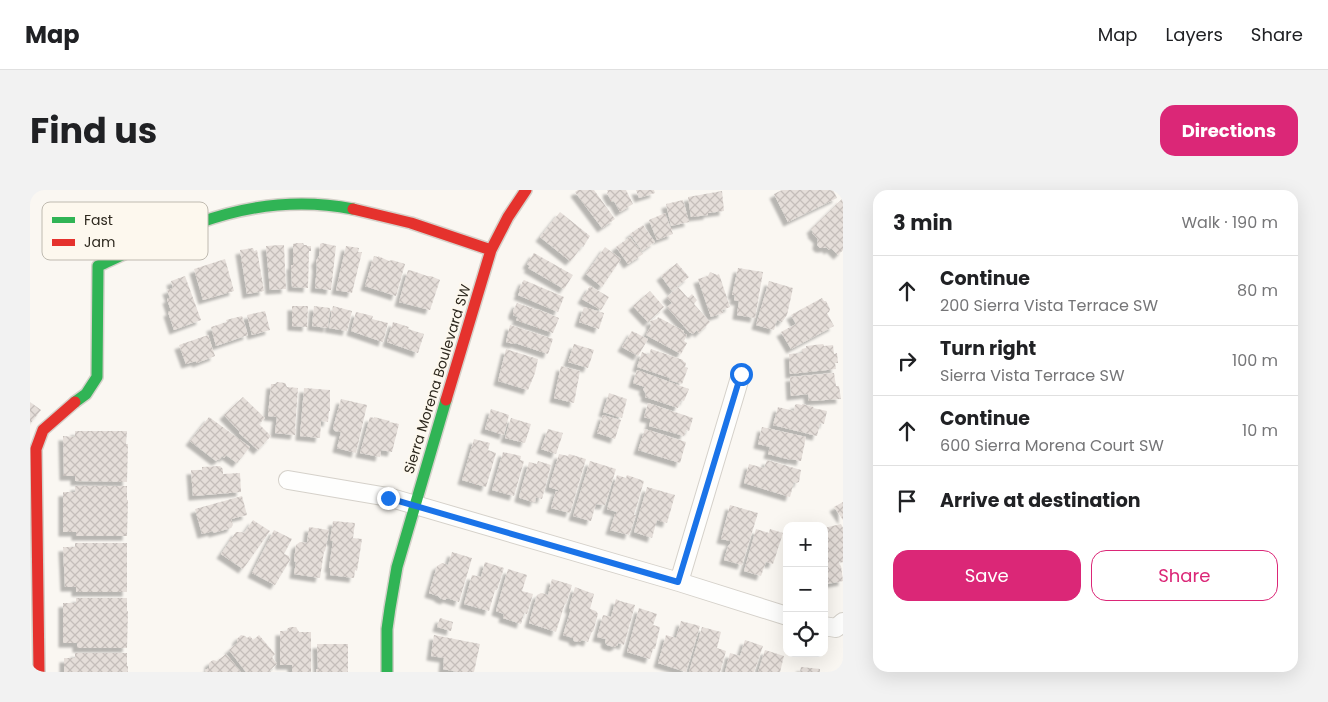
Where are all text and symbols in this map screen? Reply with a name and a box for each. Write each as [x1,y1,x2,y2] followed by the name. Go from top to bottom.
[25,18,80,51] text: Map
[1098,22,1138,47] text: Map
[1166,22,1223,47] text: Layers
[1251,22,1303,47] text: Share
[1160,105,1298,156] button: Directions
[30,106,157,155] text: Find us
[42,202,208,260] legend
[893,208,953,237] text: 3 min
[84,210,113,230] text: Fast
[1181,211,1278,234] text: Walk · 190 m
[84,232,115,252] text: Jam
[940,265,1030,292] text: Continue
[893,277,921,305] icon: ahead
[1237,279,1278,302] text: 80 m
[399,281,476,476] street label: Sierra Morena Boulevard SW
[940,294,1158,317] text: 200 Sierra Vista Terrace SW
[940,335,1036,362] text: Turn right
[893,347,921,375] icon: right
[1232,349,1278,372] text: 100 m
[730,363,753,386] route start
[940,364,1125,387] text: Sierra Vista Terrace SW
[940,405,1030,432] text: Continue
[893,417,921,445] icon: ahead
[1242,419,1278,442] text: 10 m
[940,434,1164,457] text: 600 Sierra Morena Court SW
[377,487,400,510] route end
[893,487,921,515] icon: arrive
[940,487,1141,514] text: Arrive at destination
[783,522,828,657] map controls
[783,522,828,567] button: +
[893,550,1081,601] button: Save
[1091,550,1278,601] button: Share
[783,567,828,612] button: −
[783,612,828,657] button: locate

